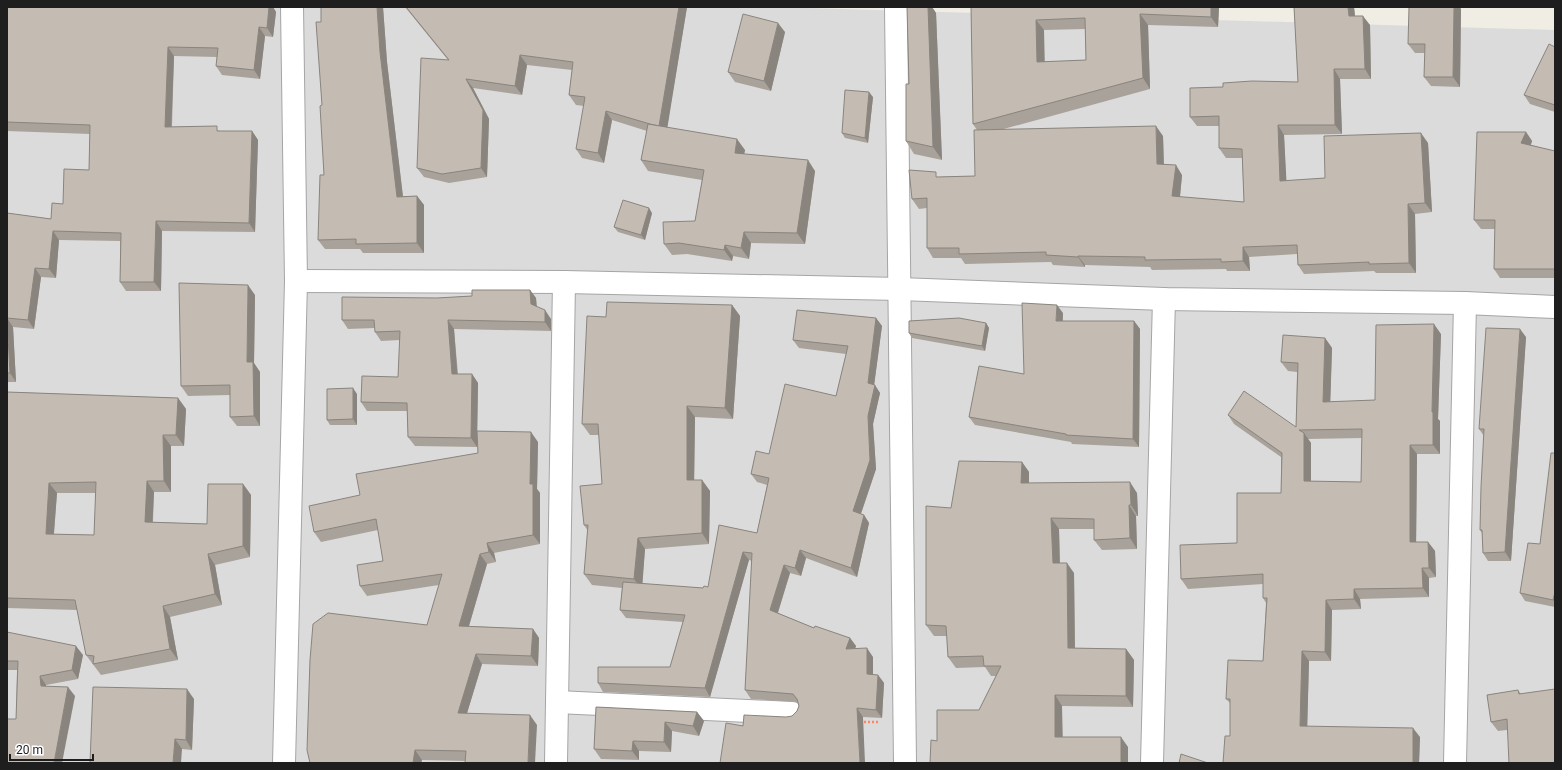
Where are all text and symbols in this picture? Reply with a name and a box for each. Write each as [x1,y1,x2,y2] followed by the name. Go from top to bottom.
[10,736,93,762] scale bar
[16,743,43,757] text: 20 m

